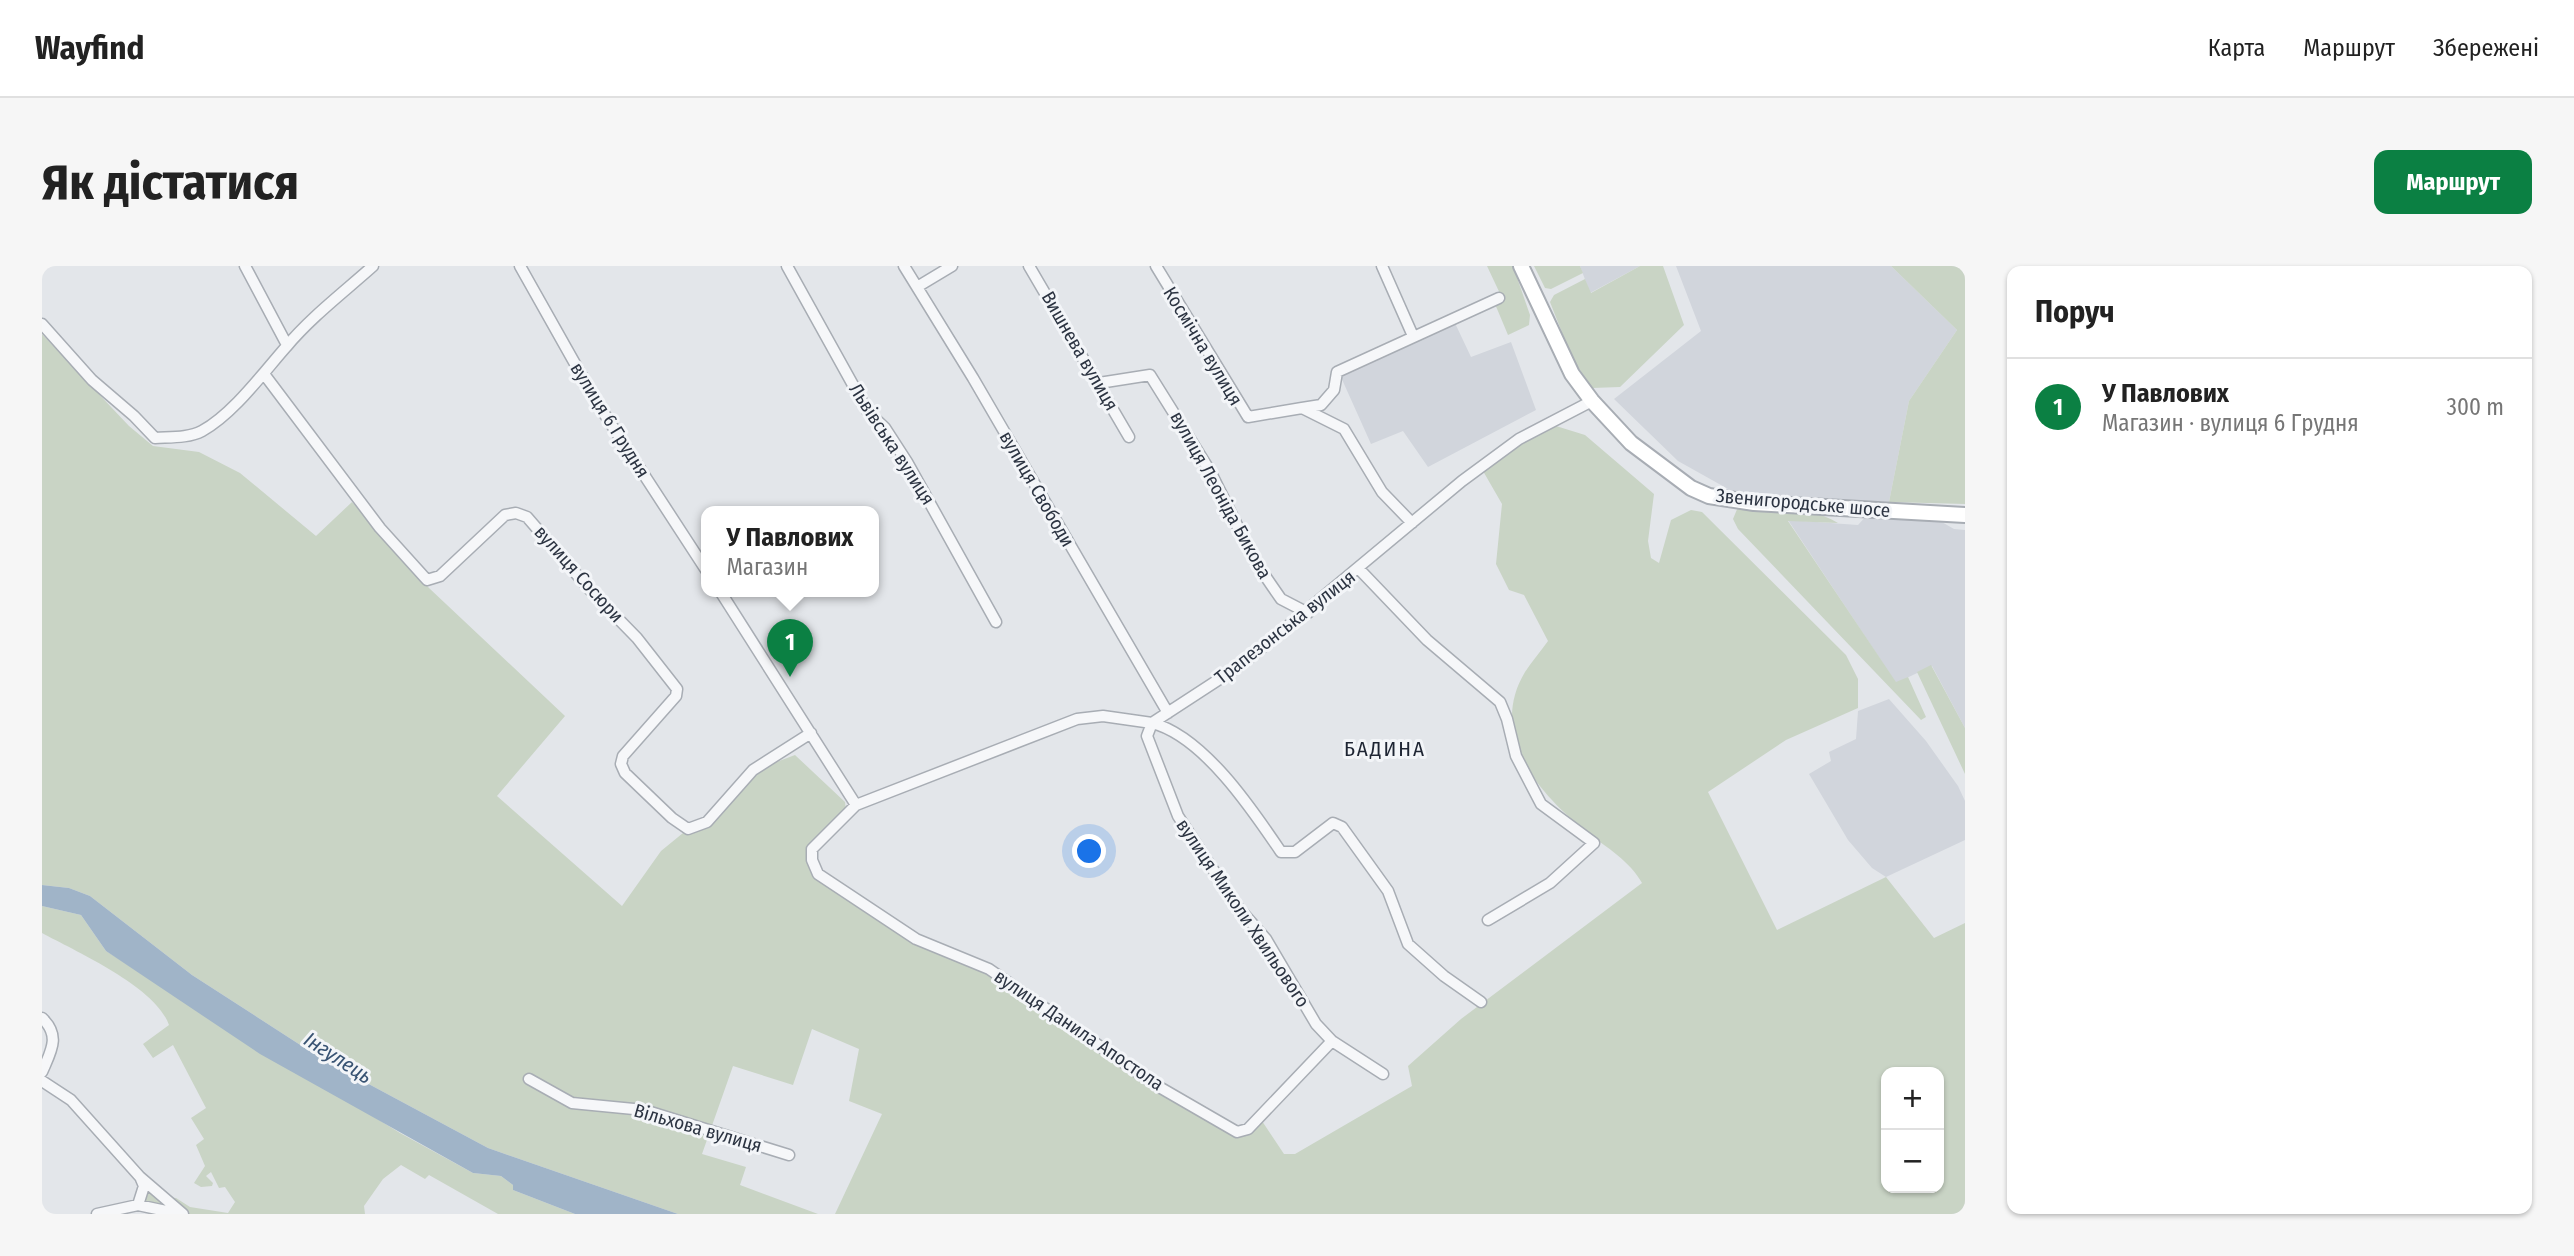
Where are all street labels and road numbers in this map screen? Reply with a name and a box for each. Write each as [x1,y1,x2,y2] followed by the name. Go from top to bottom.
[1158,282,1248,410] street label: Космічна вулиця
[1037,287,1123,415] street label: Вишнева вулиця
[565,358,655,482] street label: вулиця 6 Грудня
[844,379,940,509] street label: Львівська вулиця
[1165,407,1277,583] street label: вулиця Леоніда Бикова
[995,427,1079,551] street label: вулиця Свободи
[1715,484,1891,522] street label: Звенигородське шосе
[529,521,629,627] street label: вулиця Сосюри
[1210,565,1360,689] street label: Трапезонська вулиця
[1171,815,1315,1011] street label: вулиця Миколи Хвильового
[990,965,1168,1095] street label: вулиця Данила Апостола
[631,1099,765,1157] street label: Вільхова вулиця

